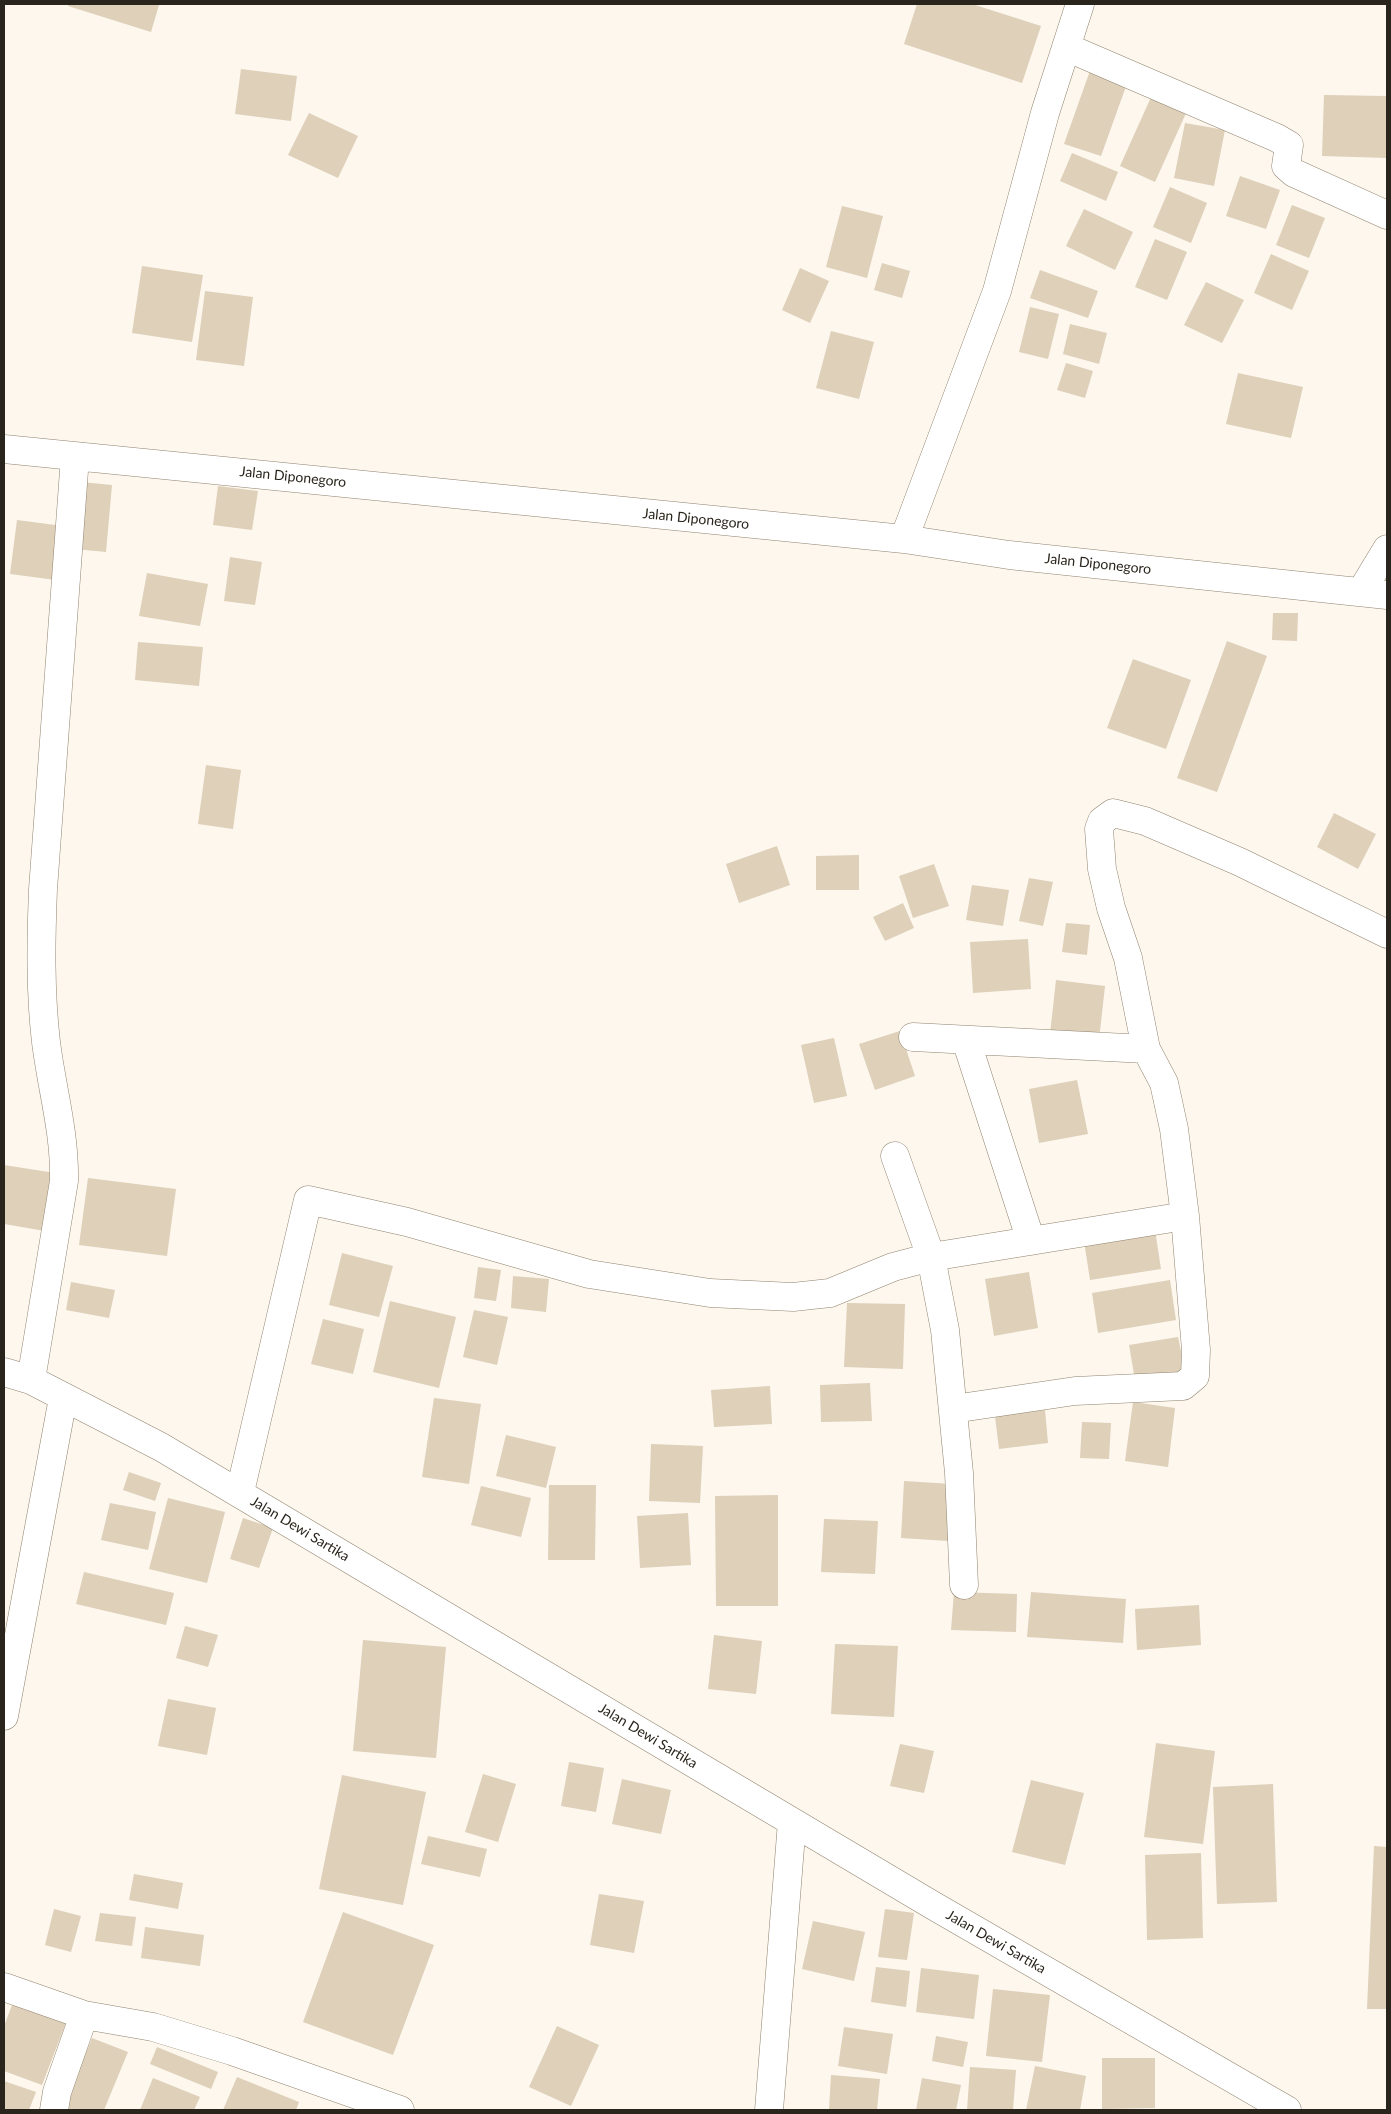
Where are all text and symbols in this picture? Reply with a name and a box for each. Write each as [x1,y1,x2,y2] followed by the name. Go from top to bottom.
[239,463,347,491] street label: Jalan Diponegoro
[642,505,750,533] street label: Jalan Diponegoro
[1044,550,1152,578] street label: Jalan Diponegoro
[248,1493,352,1565] street label: Jalan Dewi Sartika
[596,1700,700,1772] street label: Jalan Dewi Sartika
[943,1907,1049,1977] street label: Jalan Dewi Sartika

